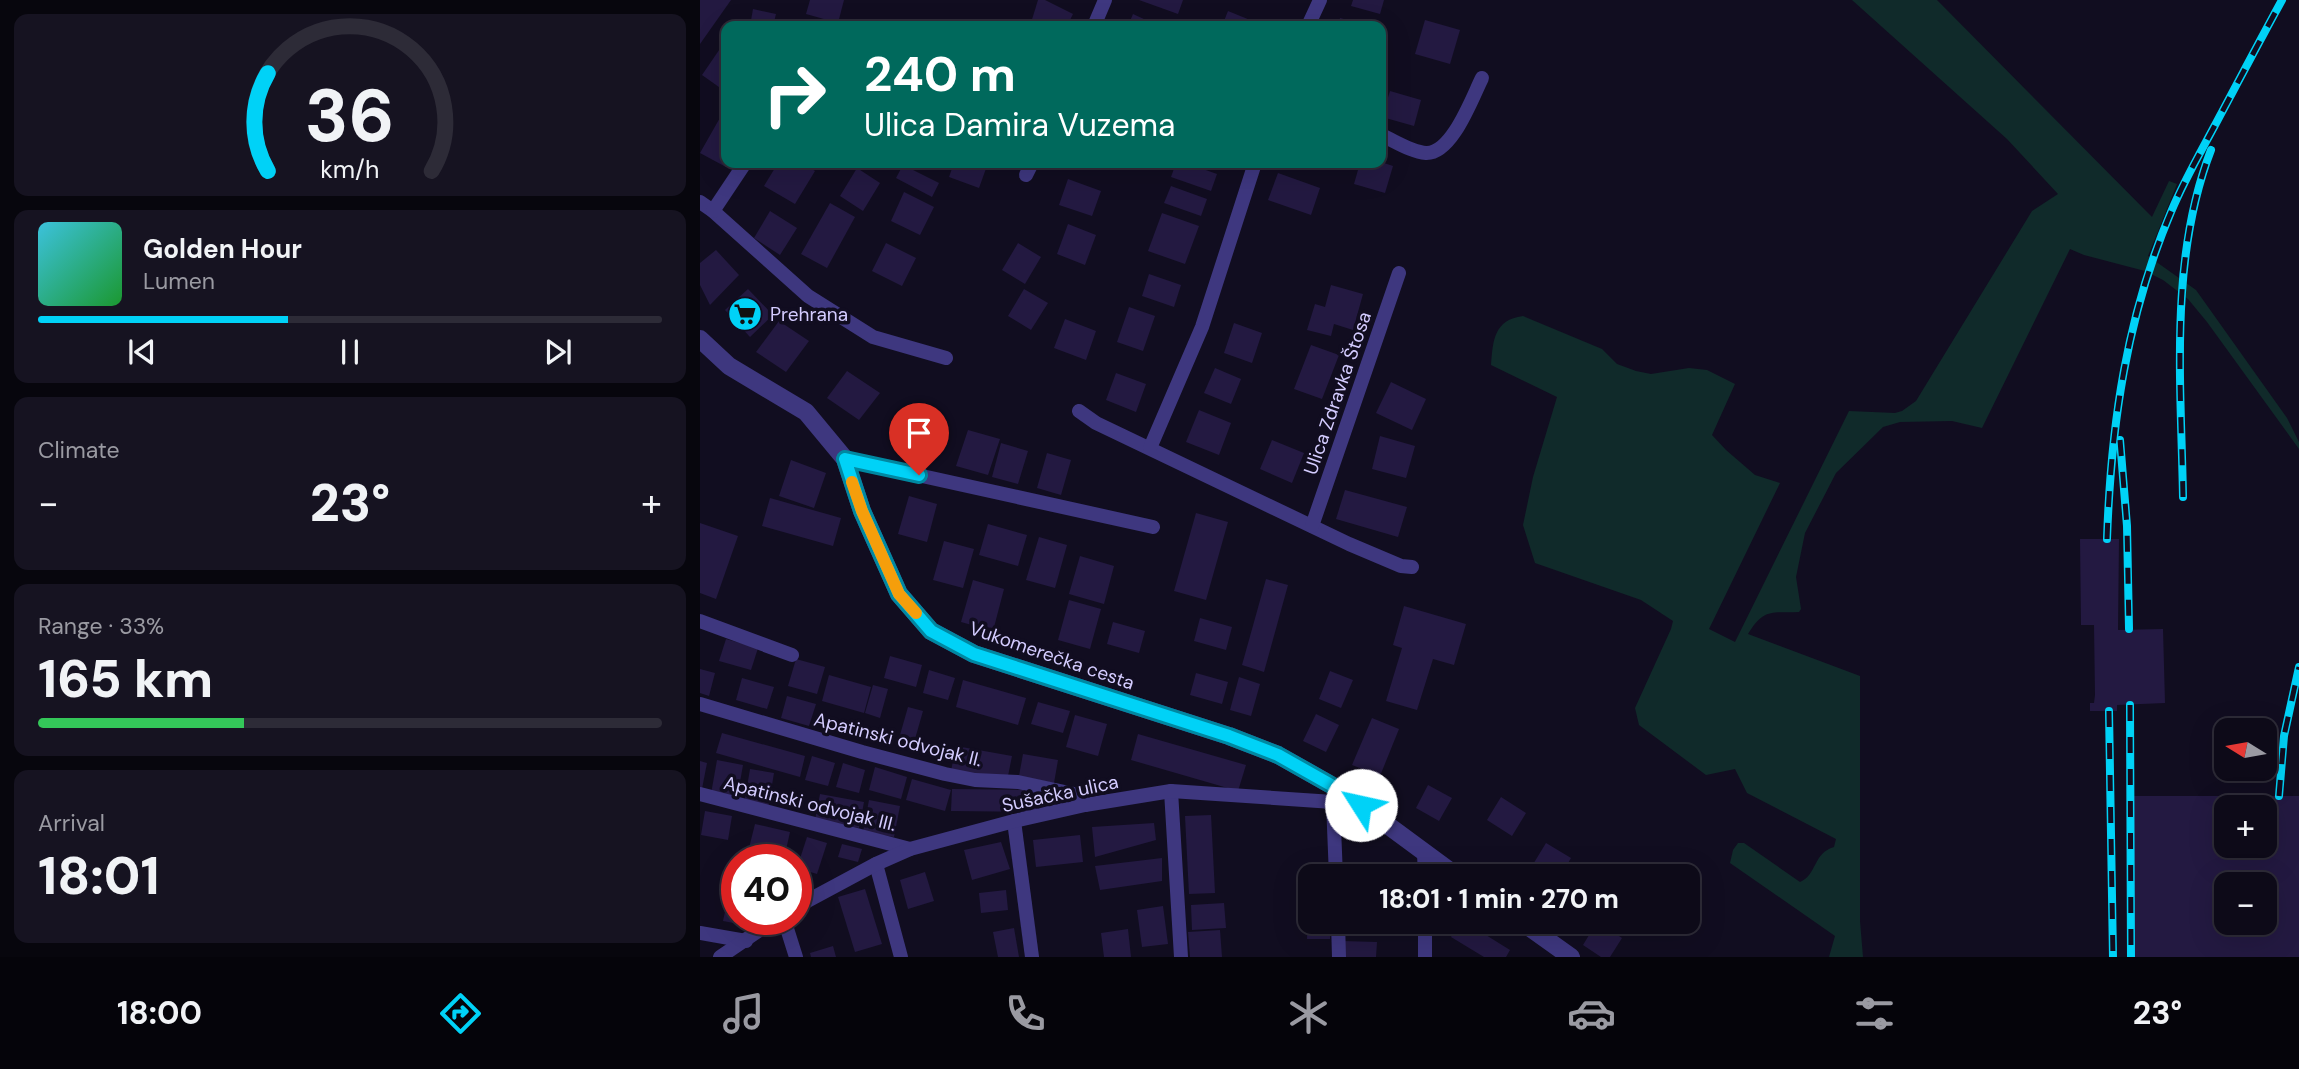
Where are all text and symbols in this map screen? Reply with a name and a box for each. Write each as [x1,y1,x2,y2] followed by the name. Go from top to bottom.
[864,42,1016,106] text: 240 m
[749,49,840,140] icon: right
[305,69,395,164] text: 36
[864,104,1176,146] text: Ulica Damira Vuzema
[320,153,380,186] text: km/h
[143,232,302,266] text: Golden Hour
[143,266,215,296] text: Lumen
[726,295,764,333] supermarket icon: Prehrana
[770,302,848,327] place label: Prehrana
[1298,308,1377,478] street label: Ulica Zdravka Štosa
[123,333,161,371] icon: previous
[331,333,369,371] icon: pause
[539,333,577,371] icon: next
[889,403,949,475] pin
[900,414,938,452] icon: arrive
[38,435,120,465] text: Climate
[310,469,390,537] text: 23°
[38,478,59,528] text: −
[641,478,662,528] text: +
[38,611,164,641] text: Range · 33%
[966,615,1138,695] street label: Vukomerečka cesta
[38,645,213,713] text: 165 km
[811,706,985,772] street label: Apatinski odvojak II.
[2214,718,2277,780] north arrow
[2214,718,2277,935] map controls
[1324,768,1398,842] position arrow
[1000,769,1121,818] street label: Sušačka ulica
[721,770,899,837] street label: Apatinski odvojak III.
[2214,795,2277,858] button: +
[38,808,105,838] text: Arrival
[38,842,160,910] text: 18:01
[721,844,812,935] speed limit sign: 40
[2214,872,2277,935] button: −
[1379,882,1619,916] text: 18:01 · 1 min · 270 m
[436,989,485,1038] icon: directions
[719,989,768,1038] icon: music
[1001,989,1050,1038] icon: phone
[1284,989,1333,1038] icon: climate
[1567,989,1616,1038] icon: car
[1850,989,1899,1038] icon: filters
[117,992,202,1034] text: 18:00
[2133,992,2182,1034] text: 23°

